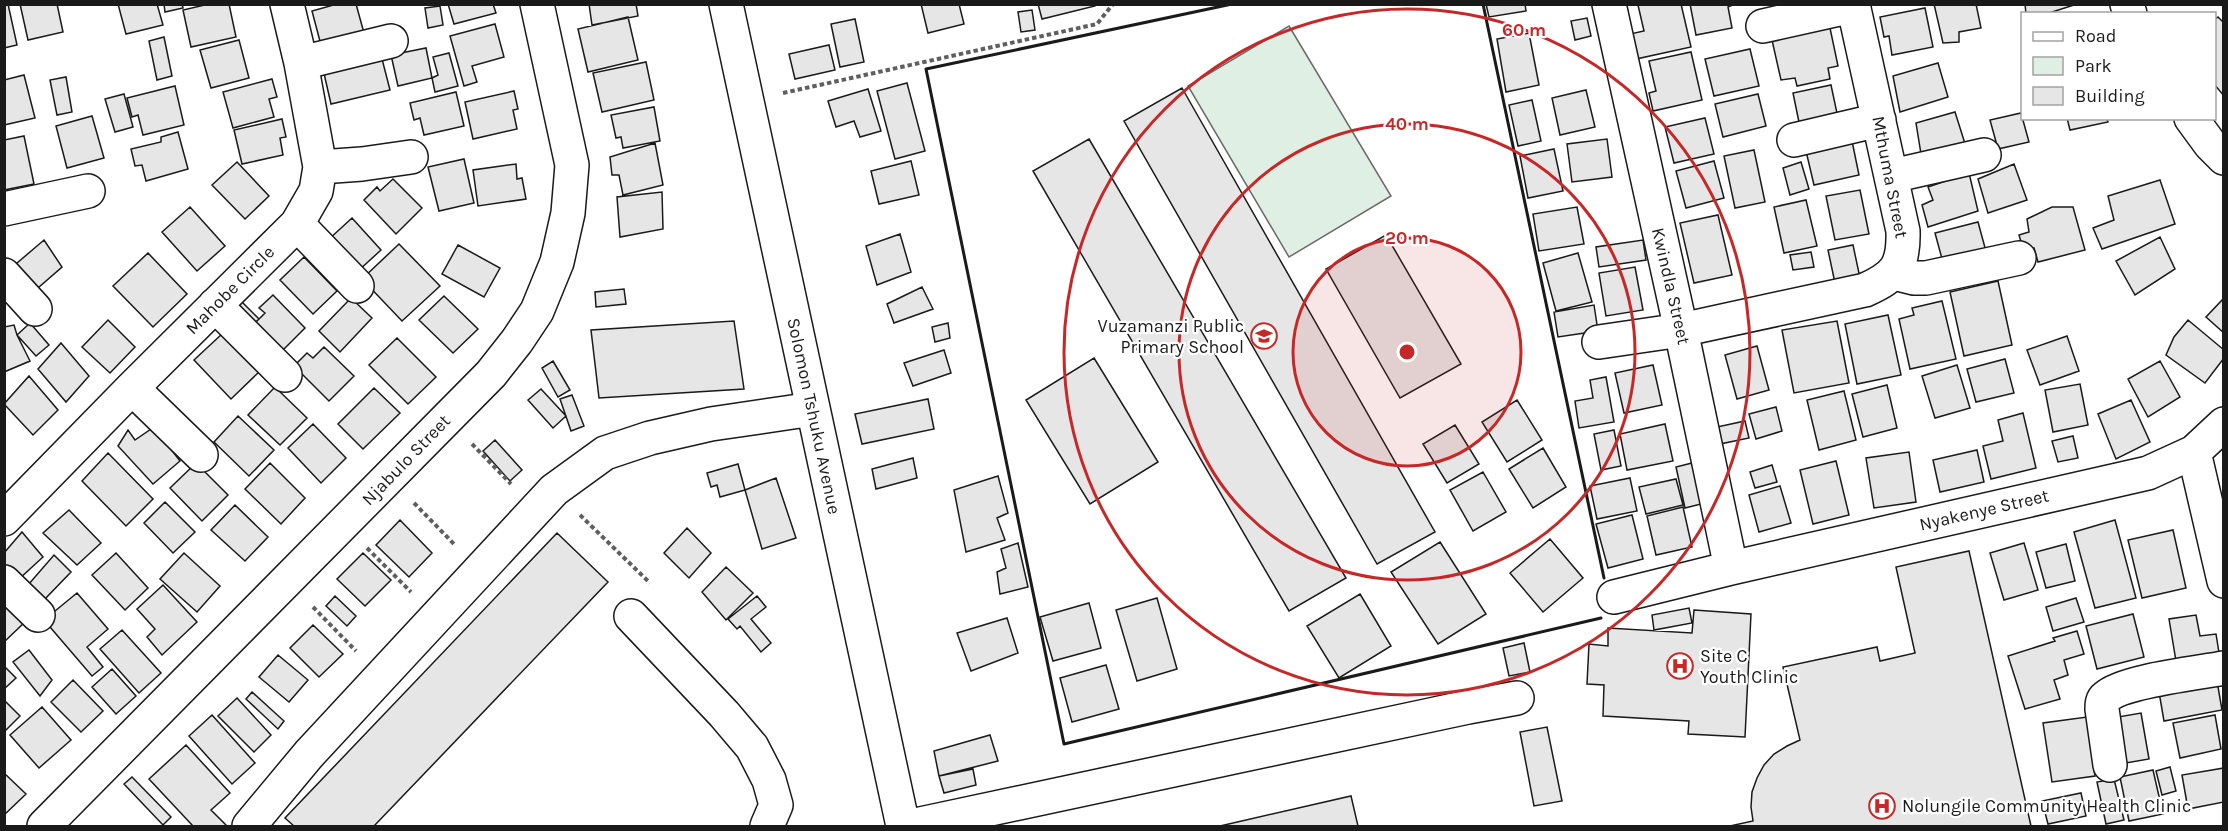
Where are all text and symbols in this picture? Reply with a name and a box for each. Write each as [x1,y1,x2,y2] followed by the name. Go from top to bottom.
[2021,12,2216,120] legend
[1502,19,1546,41] text: 60 m
[2075,25,2116,47] text: Road
[2075,55,2112,77] text: Park
[2075,85,2145,107] text: Building
[1385,113,1429,135] text: 40 m
[1867,114,1913,240] street label: Mthuma Street
[1647,225,1695,347] street label: Kwindla Street
[1385,227,1429,249] text: 20 m
[181,241,279,339] street label: Mahobe Circle
[1098,315,1244,358] place label: Vuzamanzi Public Primary School
[782,316,846,516] street label: Solomon Tshuku Avenue
[1249,321,1279,351] school or university icon: Vuzamanzi Public Primary School
[1397,342,1417,362] centre of rings
[357,410,455,510] street label: Njabulo Street
[1917,484,2051,536] street label: Nyakenye Street
[1700,645,1798,688] place label: Site C Youth Clinic
[1665,651,1695,681] hospital icon: Site C Youth Clinic
[1867,791,1897,821] hospital icon: Nolungile Community Health Clinic
[1902,795,2191,817] place label: Nolungile Community Health Clinic

